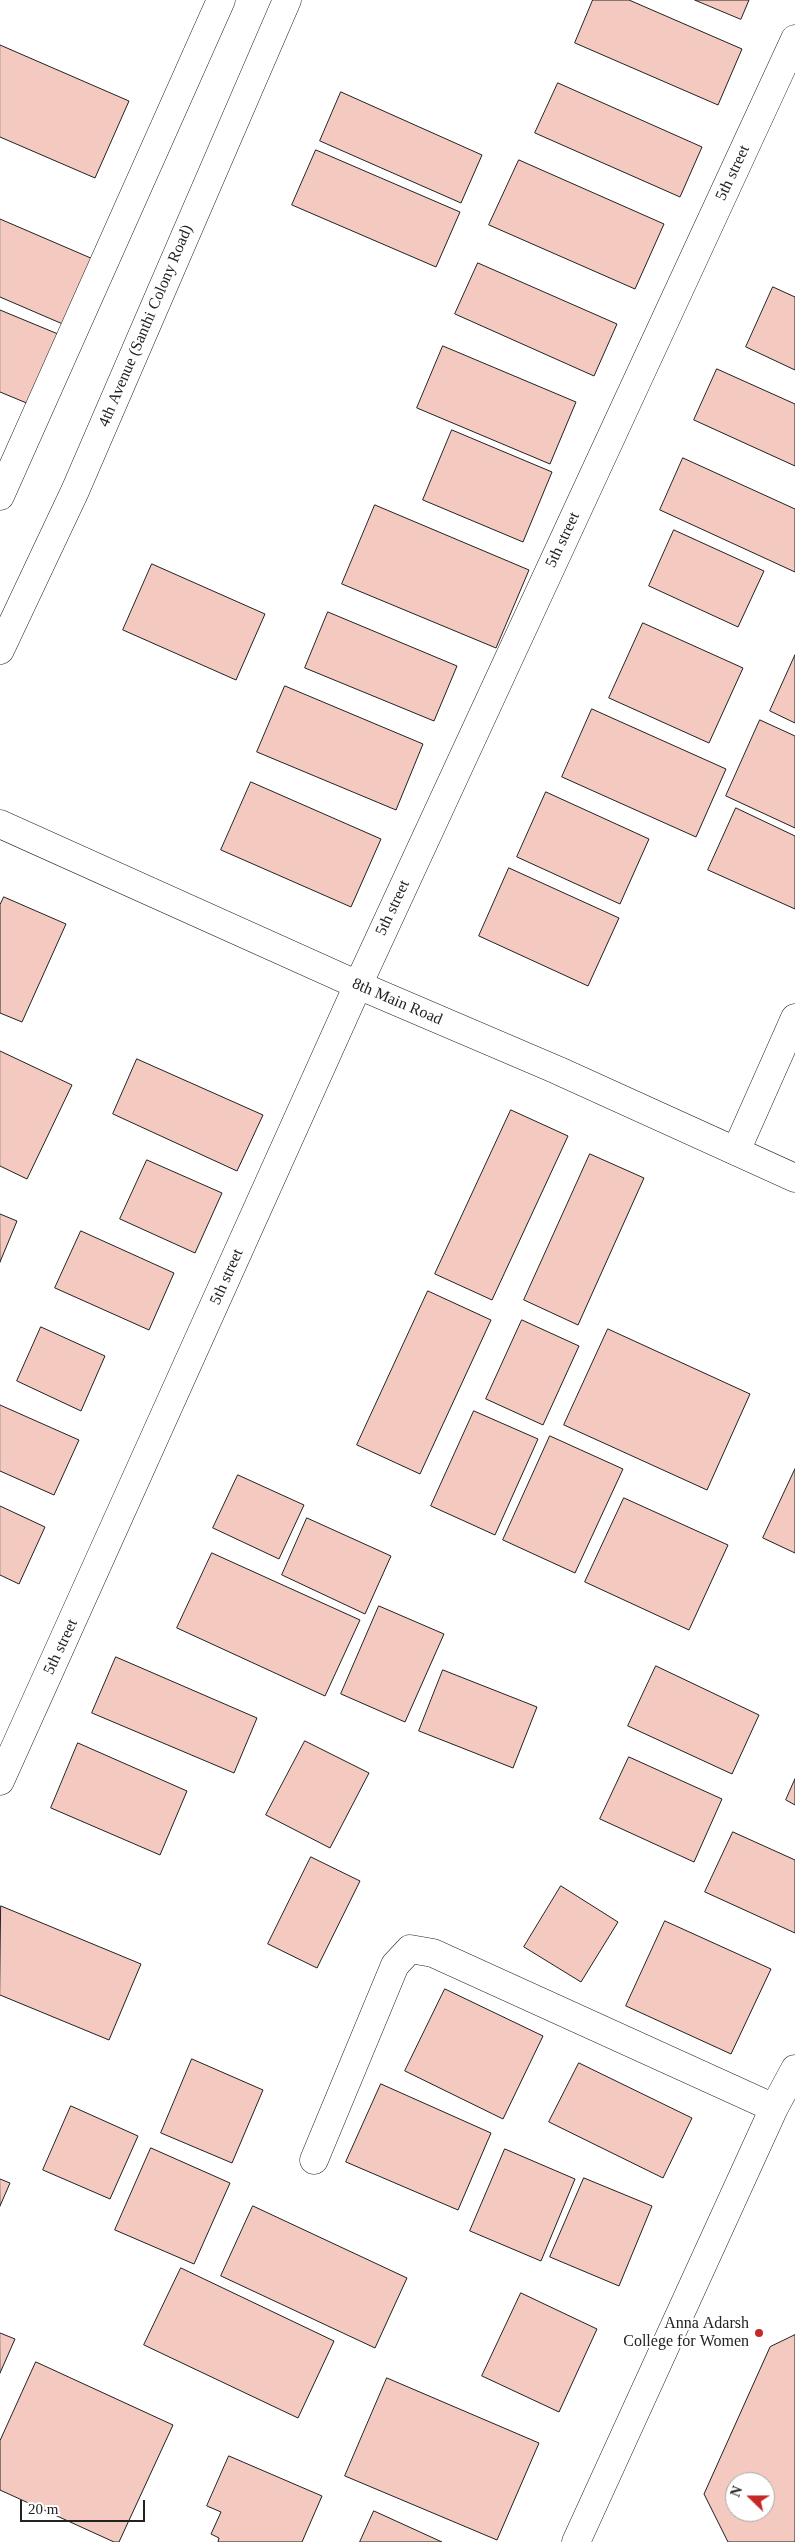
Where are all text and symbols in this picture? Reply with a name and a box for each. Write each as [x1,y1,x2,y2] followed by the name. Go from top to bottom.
[712,142,754,204] street label: 5th street
[95,222,197,430] street label: 4th Avenue (Santhi Colony Road)
[542,509,584,571] street label: 5th street
[372,877,414,939] street label: 5th street
[349,974,445,1030] street label: 8th Main Road
[206,1246,248,1308] street label: 5th street
[40,1616,82,1678] street label: 5th street
[623,2314,749,2352] place label: Anna Adarsh College for Women
[753,2327,765,2339] marker: Anna Adarsh College for Women
[725,2472,775,2522] north arrow
[728,2484,745,2499] text: N
[22,2490,148,2522] scale bar
[28,2501,58,2517] text: 20 m

